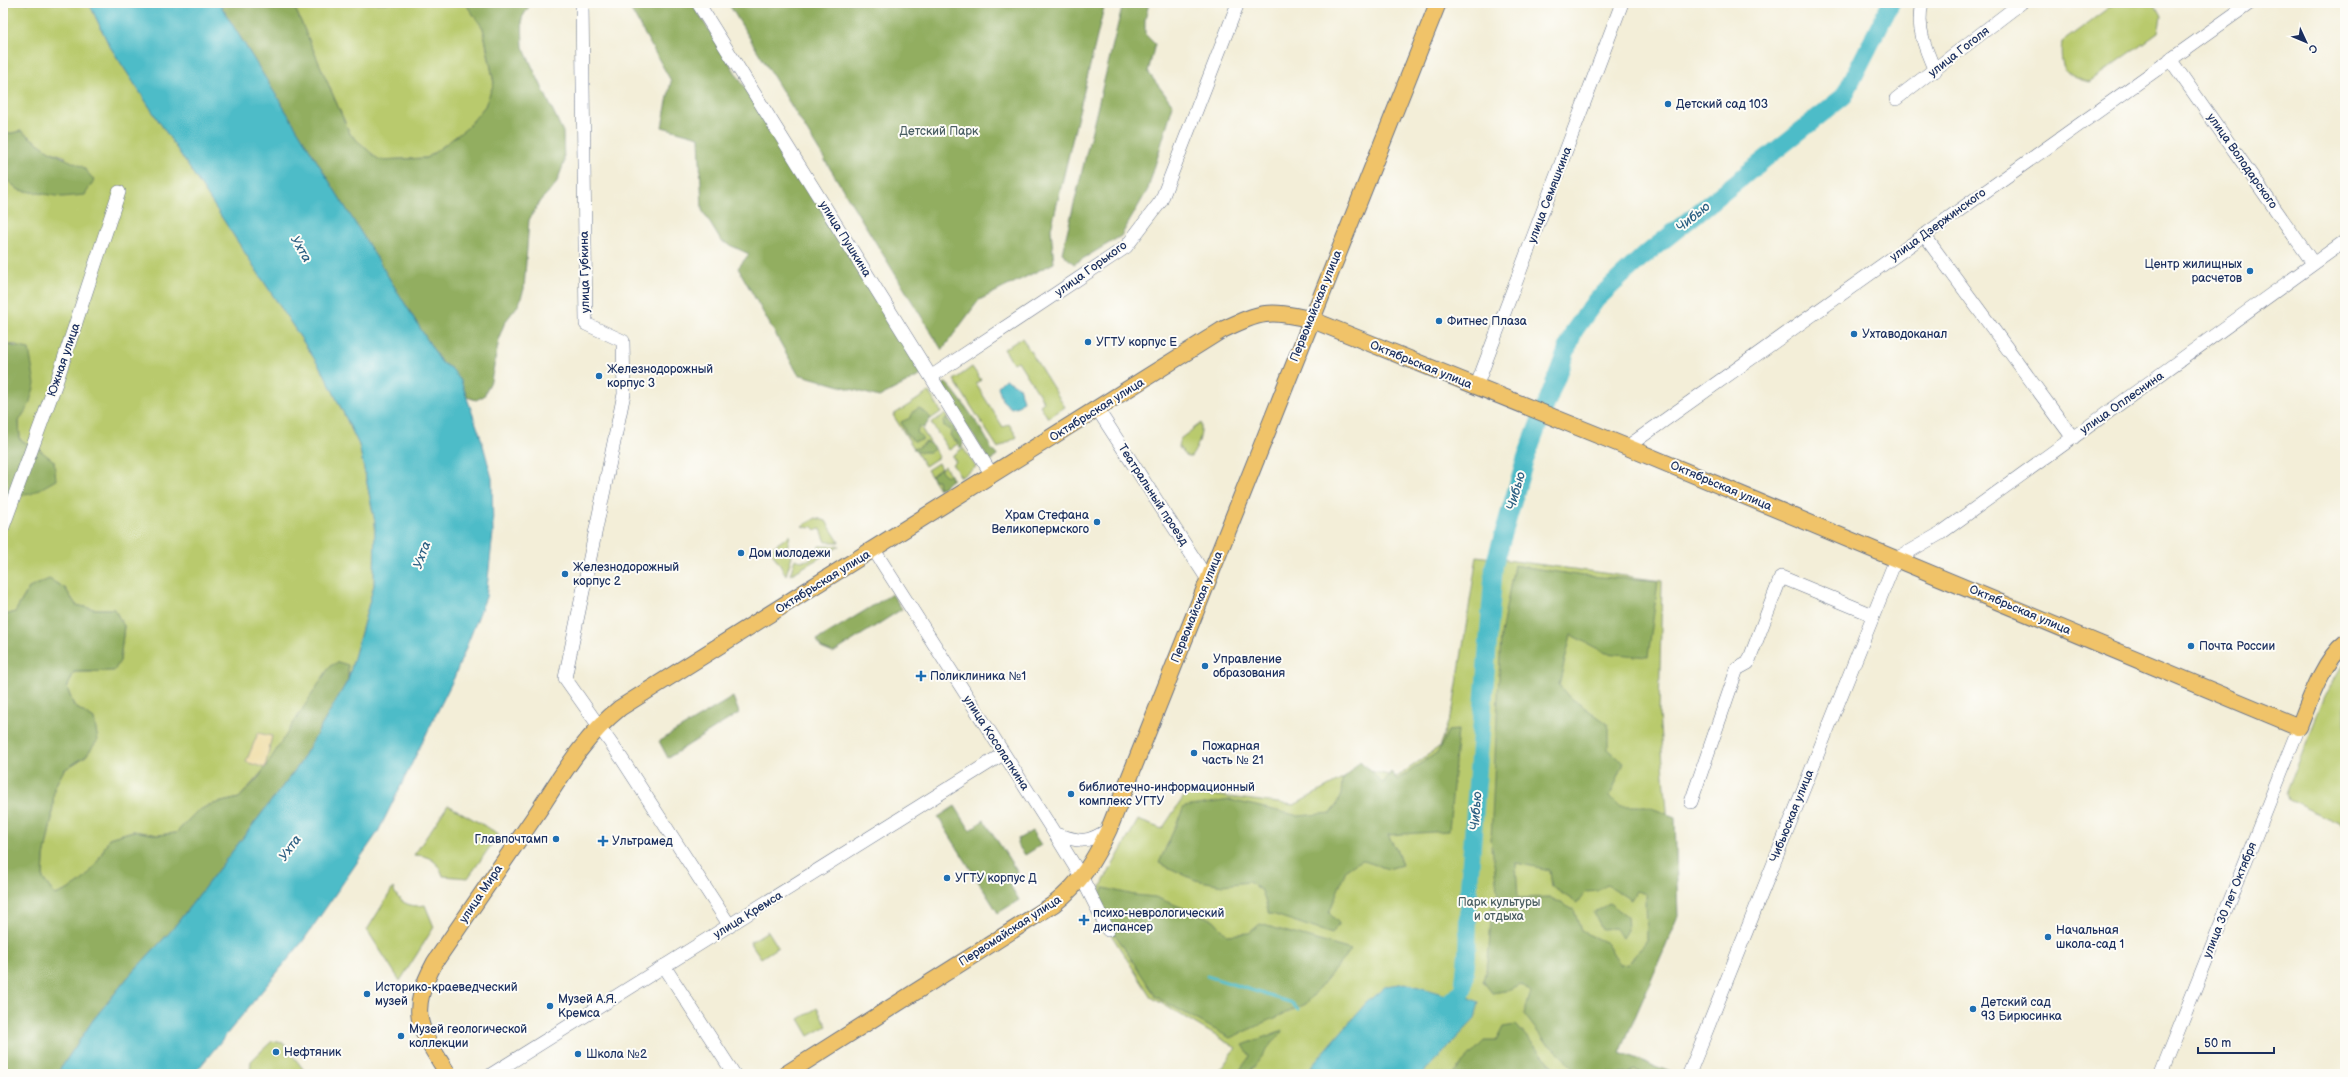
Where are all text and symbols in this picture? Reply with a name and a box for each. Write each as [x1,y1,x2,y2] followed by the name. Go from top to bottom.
[2286,22,2326,62] north arrow
[1925,23,1993,80] street label: улица Гоголя
[2305,41,2320,56] text: С
[1676,97,1768,112] place label: Детский сад 103
[1663,99,1673,109] marker: Детский сад 103
[2203,110,2281,212] street label: улица Володарского
[900,124,979,139] park label: Детский Парк
[1525,145,1575,245] street label: улица Семяшкина
[1887,185,1989,265] street label: улица Дзержинского
[816,198,874,280] street label: улица Пушкина
[1673,198,1713,236] water label: Чибью
[577,231,593,313] street label: улица Губкина
[287,233,315,265] water label: Ухта
[1052,238,1130,300] street label: улица Горького
[1287,248,1345,364] street label: Первомайская улица
[2144,257,2243,286] place label: Центр жилищных расчетов
[2245,266,2255,276] marker: Центр жилищных расчетов
[1447,314,1527,329] place label: Фитнес Плаза
[1434,316,1444,326] marker: Фитнес Плаза
[44,321,84,399] street label: Южная улица
[1862,327,1948,342] place label: Ухтаводоканал
[1849,329,1859,339] marker: Ухтаводоканал
[1096,335,1177,350] place label: УГТУ корпус Е
[1083,337,1093,347] marker: УГТУ корпус Е
[1368,338,1474,392] street label: Октябрьская улица
[607,362,713,391] place label: Железнодорожный корпус 3
[2077,369,2167,437] street label: улица Оплеснина
[594,371,604,381] marker: Железнодорожный корпус 3
[1047,375,1147,445] street label: Октябрьская улица
[1115,441,1192,549] street label: Театральный проезд
[1668,458,1774,514] street label: Октябрьская улица
[1503,470,1529,512] water label: Чибью
[991,508,1089,537] place label: Храм Стефана Великопермского
[1092,517,1102,527] marker: Храм Стефана Великопермского
[410,539,434,571] water label: Ухта
[749,546,831,561] place label: Дом молодежи
[773,547,873,617] street label: Октябрьская улица
[736,548,746,558] marker: Дом молодежи
[1168,549,1226,665] street label: Первомайская улица
[573,560,679,589] place label: Железнодорожный корпус 2
[560,569,570,579] marker: Железнодорожный корпус 2
[1967,582,2073,638] street label: Октябрьская улица
[2199,639,2275,654] place label: Почта России
[2186,641,2196,651] marker: Почта России
[1213,652,1286,681] place label: Управление образования
[1200,661,1210,671] marker: Управление образования
[930,669,1026,684] place label: Поликлиника №1
[915,670,927,682] marker: Поликлиника №1
[960,693,1032,793] street label: улица Косолапкина
[1202,739,1264,768] place label: Пожарная часть № 21
[1189,748,1199,758] marker: Пожарная часть № 21
[1767,768,1817,864] street label: Чибьюская улица
[1079,780,1255,809] place label: библиотечно-информационный комплекс УГТУ
[1066,789,1076,799] marker: библиотечно-информационный комплекс УГТУ
[1467,791,1485,831] water label: Чибью
[275,832,305,864] water label: Ухта
[474,832,548,847] place label: Главпочтамп
[551,834,561,844] marker: Главпочтамп
[612,834,674,849] place label: Ультрамед
[597,835,609,847] marker: Ультрамед
[2200,840,2260,960] street label: улица 30 лет Октября
[456,862,506,926] street label: улица Мира
[955,871,1037,886] place label: УГТУ корпус Д
[942,873,952,883] marker: УГТУ корпус Д
[711,888,785,942] street label: улица Кремса
[956,892,1064,970] street label: Первомайская улица
[1458,895,1540,924] park label: Парк культуры и отдыха
[1093,906,1224,935] place label: психо-неврологический диспансер
[1078,914,1090,926] marker: психо-неврологический диспансер
[2056,923,2124,952] place label: Начальная школа-сад 1
[2043,932,2053,942] marker: Начальная школа-сад 1
[375,980,518,1009] place label: Историко-краеведческий музей
[362,989,372,999] marker: Историко-краеведческий музей
[558,992,616,1021] place label: Музей А.Я. Кремса
[1981,995,2062,1024] place label: Детский сад 93 Бирюсинка
[545,1001,555,1011] marker: Музей А.Я. Кремса
[1968,1004,1978,1014] marker: Детский сад 93 Бирюсинка
[409,1022,527,1051] place label: Музей геологической коллекции
[2198,1029,2274,1055] scale bar
[396,1031,406,1041] marker: Музей геологической коллекции
[2204,1036,2231,1051] text: 50 m
[284,1045,342,1060] place label: Нефтяник
[271,1047,281,1057] marker: Нефтяник
[586,1047,647,1062] place label: Школа №2
[573,1049,583,1059] marker: Школа №2

